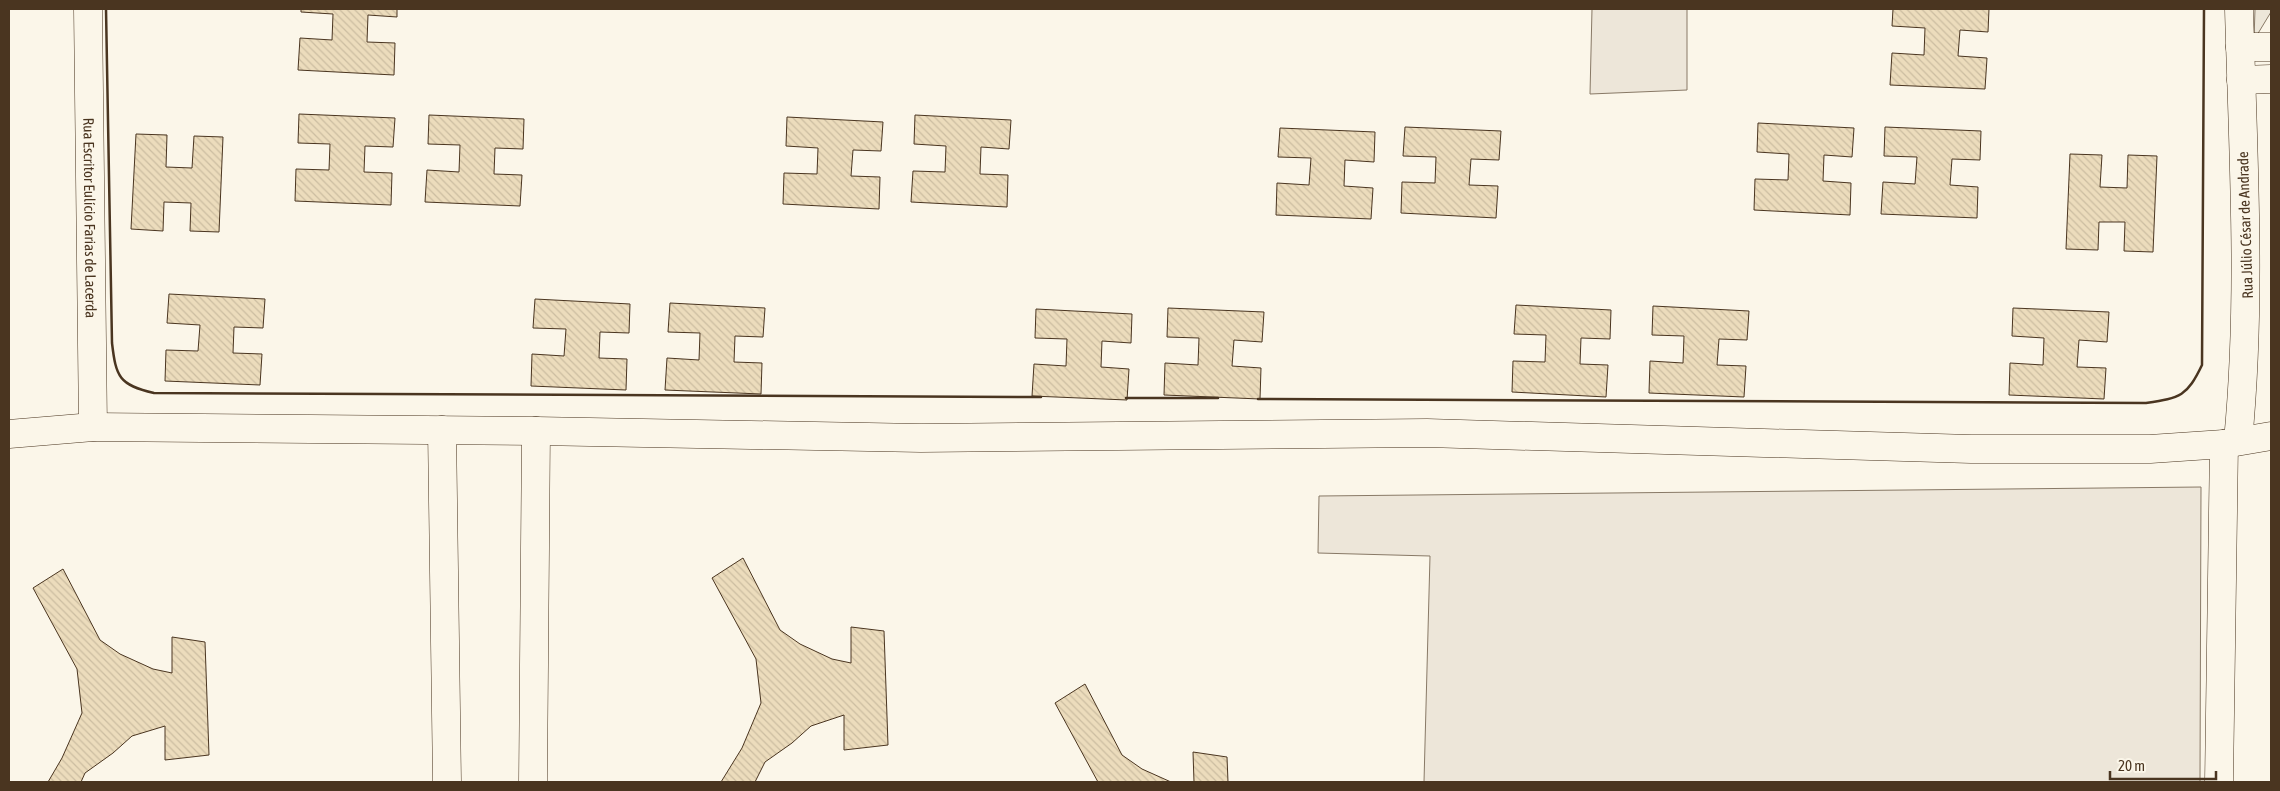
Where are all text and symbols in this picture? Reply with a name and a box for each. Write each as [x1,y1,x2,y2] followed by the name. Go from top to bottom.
[81,118,100,318] street label: Rua Escritor Eulício Farias de Lacerda
[2234,151,2256,299] street label: Rua Júlio César de Andrade
[2110,748,2216,780] scale bar
[2118,757,2145,774] text: 20 m

